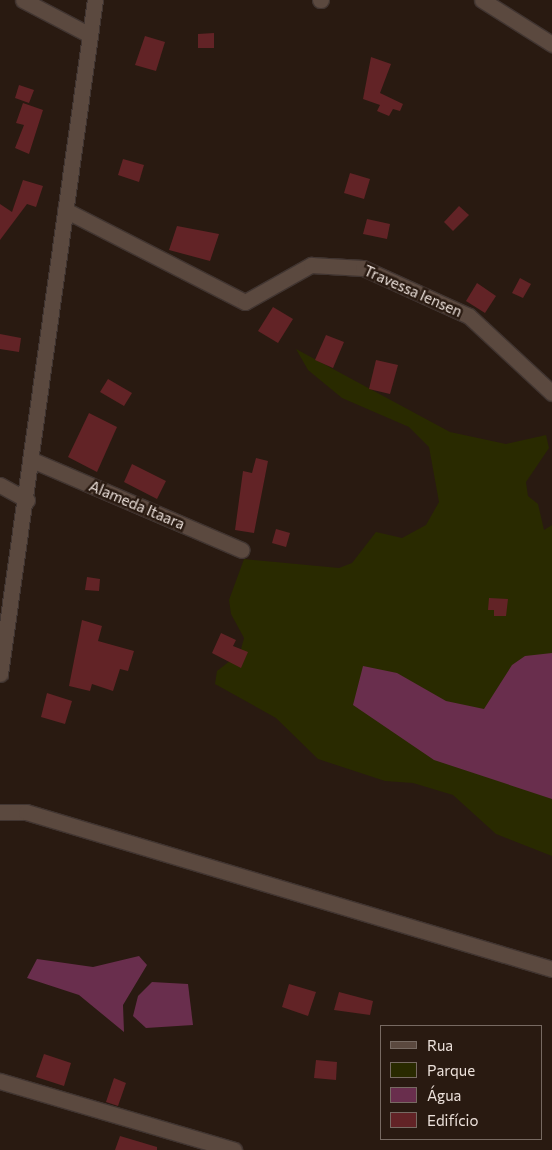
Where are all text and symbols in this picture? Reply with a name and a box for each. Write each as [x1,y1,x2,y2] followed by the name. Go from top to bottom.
[361,261,465,321] street label: Travessa Iensen
[86,477,188,533] street label: Alameda Itaara
[380,1025,542,1140] legend
[427,1036,453,1054] text: Rua
[427,1061,475,1079] text: Parque
[427,1086,461,1104] text: Água
[427,1111,478,1129] text: Edifício

